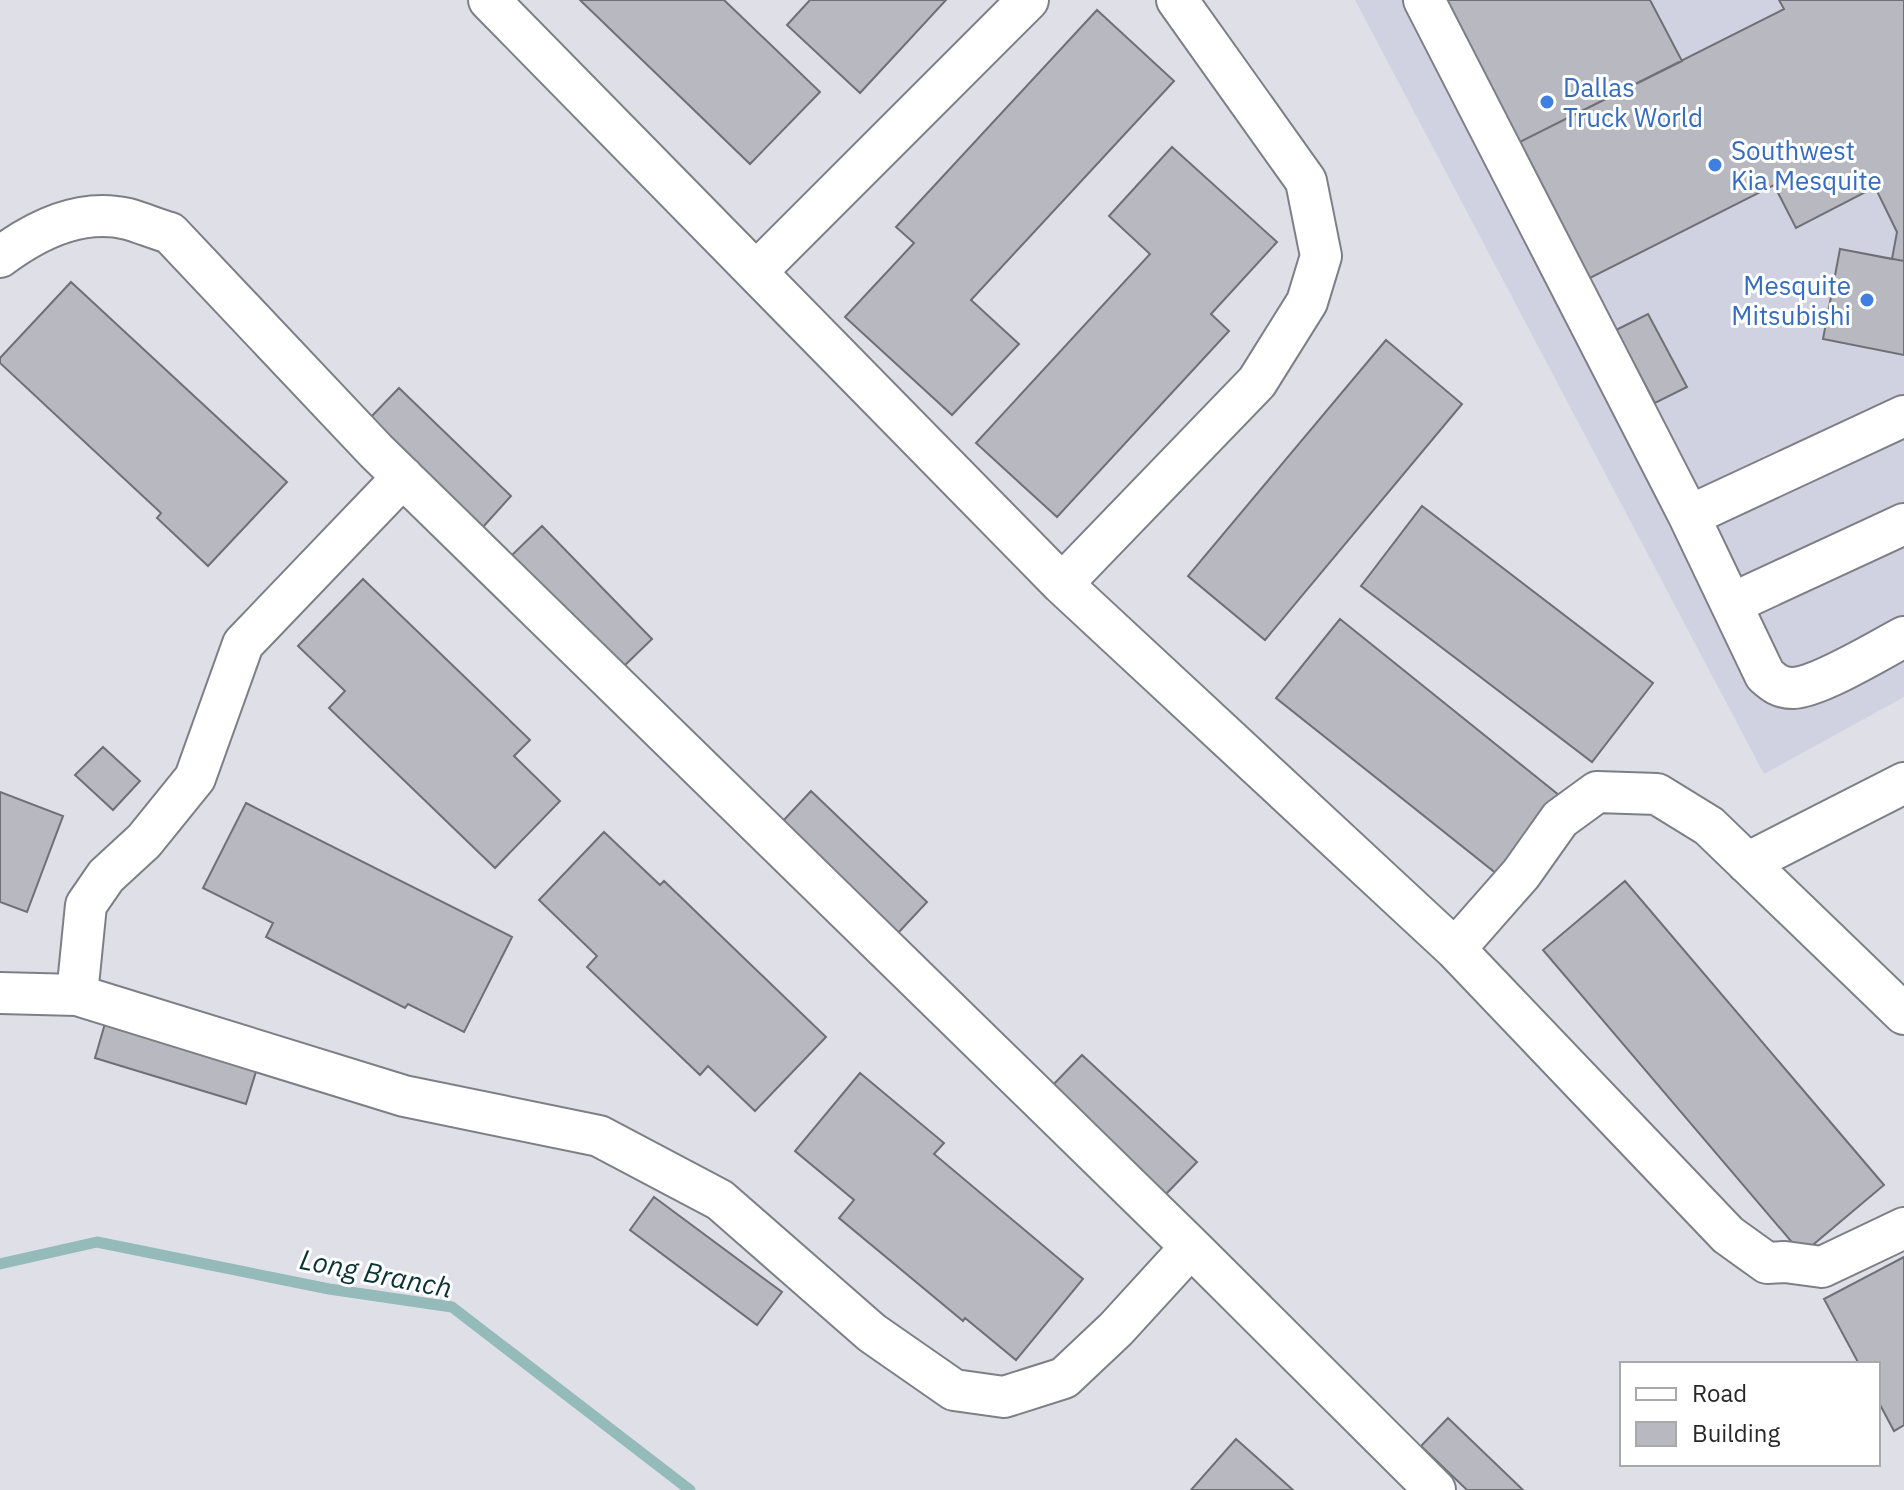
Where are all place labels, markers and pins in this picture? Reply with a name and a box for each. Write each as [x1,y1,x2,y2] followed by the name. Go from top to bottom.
[1563,70,1703,134] place label: Dallas Truck World
[1538,93,1556,111] marker: Dallas Truck World
[1731,133,1882,197] place label: Southwest Kia Mesquite
[1706,156,1724,174] marker: Southwest Kia Mesquite
[1731,268,1851,332] place label: Mesquite Mitsubishi
[1858,291,1876,309] marker: Mesquite Mitsubishi

